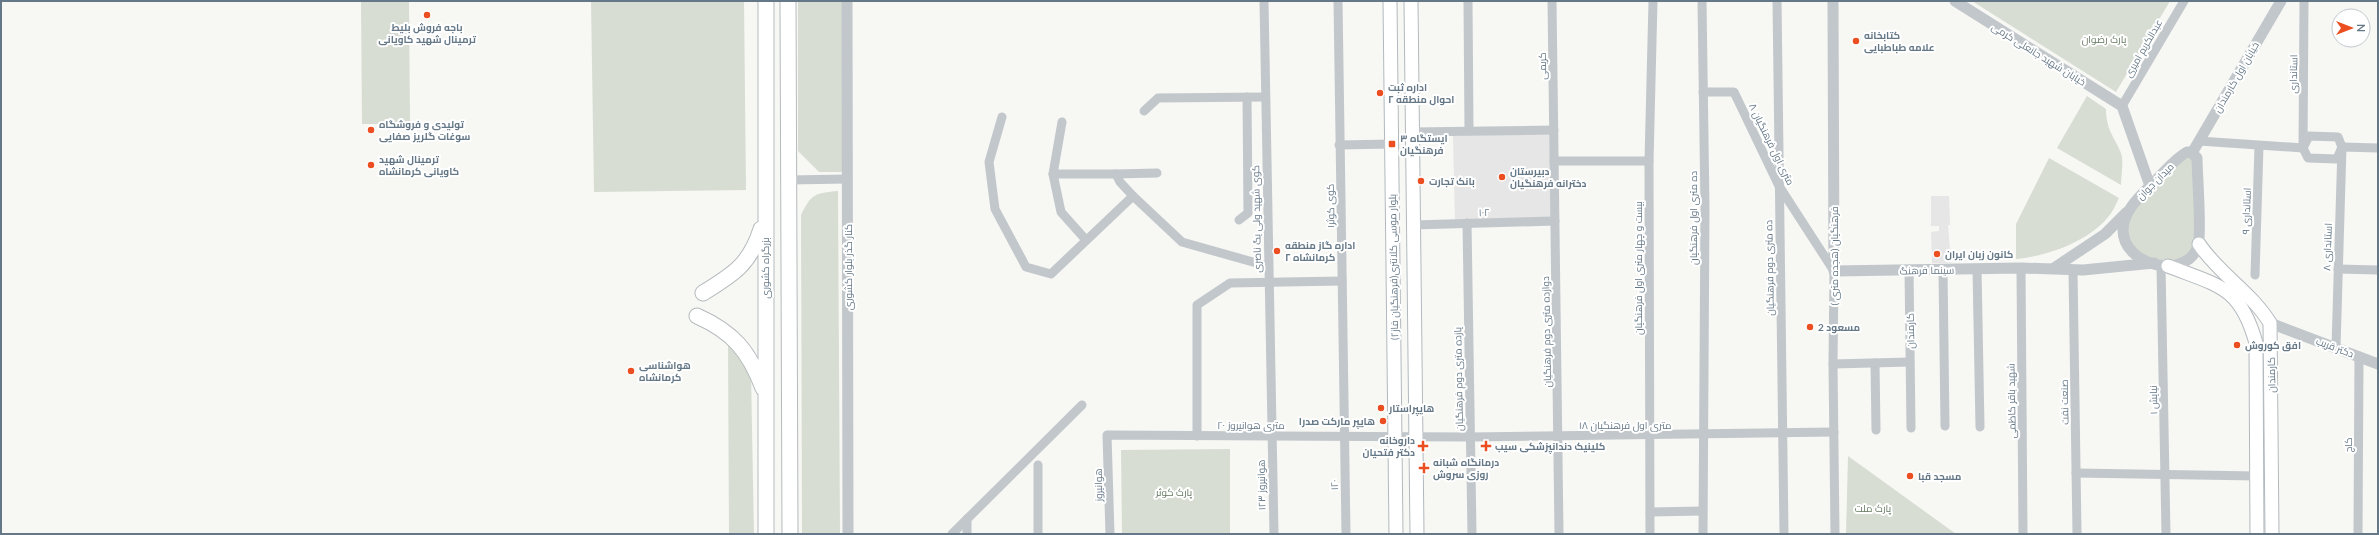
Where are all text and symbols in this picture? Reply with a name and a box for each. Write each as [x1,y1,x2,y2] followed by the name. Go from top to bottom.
[2331,8,2371,48] north arrow
[422,10,432,20] marker: باجه فروش بلیط ترمینال شهید کاویانی
[2122,17,2166,80] street label: عبدالکریم امیری
[1989,20,2088,89] street label: خیابان شهید جانعلی کرمی
[378,21,476,46] place label: باجه فروش بلیط ترمینال شهید کاویانی
[2355,24,2368,32] text: N
[1864,29,1935,54] place label: کتابخانه علامه طباطبایی
[2082,33,2127,46] park label: پارک رضوان
[1851,36,1861,46] marker: کتابخانه علامه طباطبایی
[2211,40,2262,115] street label: خیابان اول کارمندان
[1536,52,1549,80] street label: کریمی
[2287,54,2300,94] street label: استانداری
[1388,81,1454,106] place label: اداره ثبت احوال منطقه ۲
[1375,88,1385,98] marker: اداره ثبت احوال منطقه ۲
[1746,101,1797,187] street label: ۸ متری اول فرهنگیان
[379,118,470,143] place label: توليدی و فروشگاه سوغات گلريز صفايی
[366,125,376,135] marker: توليدی و فروشگاه سوغات گلريز صفايی
[1400,132,1448,157] place label: ایستگاه ۳ فرهنگیان
[1387,139,1397,149] marker: ایستگاه ۳ فرهنگیان
[379,153,459,178] place label: ترمینال شهید کاویانی کرمانشاه
[366,160,376,170] marker: ترمینال شهید کاویانی کرمانشاه
[2134,160,2177,203] street label: میدان جوان
[1249,165,1264,273] street label: کوی شهید ولی بگ ناصری
[1510,165,1586,190] place label: دبیرستان دخترانه فرهنگیان
[1687,171,1700,265] street label: ده متری اول فرهنگیان
[1497,172,1507,182] marker: دبیرستان دخترانه فرهنگیان
[1429,175,1475,188] place label: بانک تجارت
[1416,176,1426,186] marker: بانک تجارت
[1324,184,1337,228] street label: کوی کوثر۱
[2239,187,2254,235] street label: استانداری ۹
[1386,194,1401,340] street label: بلوار موسی کلانتری(فرهنگیان فاز۲)
[1632,201,1645,335] street label: بیست و چهار متری اول فرهنگیان
[1478,206,1490,218] street label: ۱۰۲
[1828,206,1841,306] street label: فرهنگیان (هجده متری )
[1762,220,1778,316] street label: ده متری دوم فرهنگیان
[2320,223,2335,271] street label: استانداری ۸
[842,224,855,310] street label: کنار گذر بلوار کشوری
[759,237,772,299] street label: بزرگراه کشوری
[1285,239,1355,264] place label: اداره گاز منطقه ۲ کرمانشاه
[1272,246,1282,256] marker: اداره گاز منطقه ۲ کرمانشاه
[1945,248,2013,261] place label: کانون زبان ایران
[1932,249,1942,259] marker: کانون زبان ایران
[1900,264,1954,276] street label: سینما فرهنگ
[1539,276,1555,388] street label: دوازده متری دوم فرهنگیان
[1904,313,1917,349] street label: کارمندان
[1818,321,1860,334] place label: مسعود 2
[1805,322,1815,332] marker: مسعود 2
[1451,327,1467,431] street label: یازده متری دوم فرهنگیان
[2314,334,2356,360] street label: دکتر قریب
[2245,339,2301,352] place label: افق کوروش
[2232,340,2242,350] marker: افق کوروش
[2265,357,2278,393] street label: کارمندان
[639,359,691,384] place label: هواشناسی کرمانشاه
[2004,363,2019,439] street label: شهید باقر کاظمی
[626,366,636,376] marker: هواشناسی کرمانشاه
[2058,379,2070,425] street label: صنعت نفت
[2147,385,2160,415] street label: نیایش ۱
[1388,402,1434,416] place label: هایپراستار
[1376,403,1386,413] marker: هایپراستار
[1299,415,1375,429] place label: هایپر مارکت صدرا
[1378,416,1388,426] marker: هایپر مارکت صدرا
[1217,419,1285,432] street label: ۲۰ متری هوانیروز
[1579,419,1671,432] street label: ۱۸ متری اول فرهنگیان
[1363,434,1415,459] place label: داروخانه دکتر فتحیان
[2342,438,2355,453] street label: کاج
[1480,440,1492,452] marker: کلینیک دندانپزشکی سیب
[1495,440,1605,454] place label: کلینیک دندانپزشکی سیب
[1418,441,1428,451] marker: داروخانه دکتر فتحیان
[1433,456,1499,481] place label: درمانگاه شبانه روزی سروش
[1255,459,1267,511] street label: ۱۲۳ هوانیروز
[1418,462,1430,474] marker: درمانگاه شبانه روزی سروش
[1092,468,1104,503] street label: هوانیروز
[1918,470,1961,483] place label: مسجد قبا
[1905,471,1915,481] marker: مسجد قبا
[1328,479,1340,491] street label: ۱۲۰
[1155,486,1193,499] park label: پارک کوثر
[1855,502,1891,515] park label: پارک ملت

